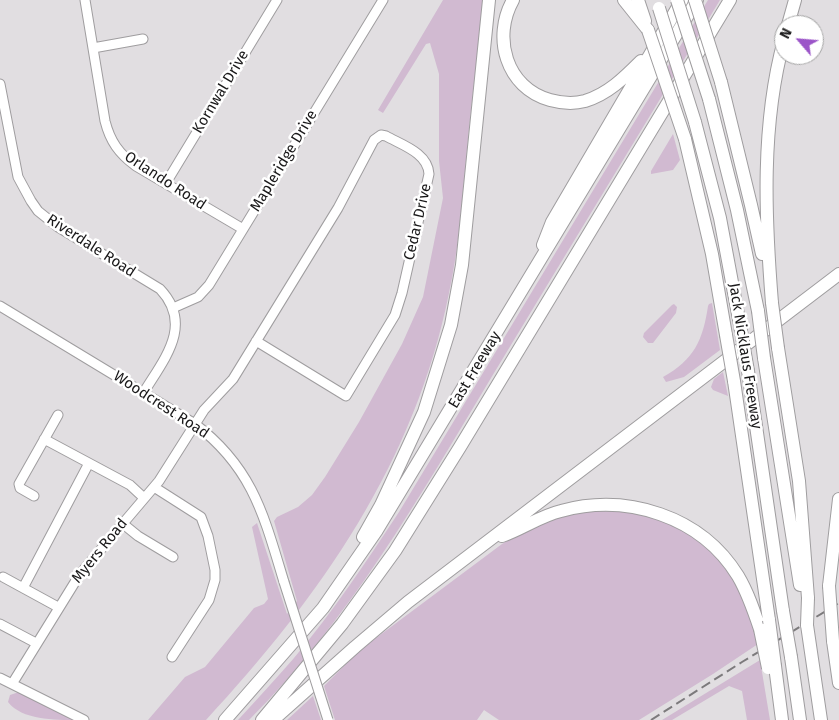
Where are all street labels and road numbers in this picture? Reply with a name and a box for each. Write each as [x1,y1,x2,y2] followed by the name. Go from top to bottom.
[189,47,253,137] street label: Kornwal Drive
[247,107,321,215] street label: Mapleridge Drive
[121,148,209,214] street label: Orlando Road
[400,182,436,262] street label: Cedar Drive
[43,211,139,281] street label: Riverdale Road
[725,282,765,430] street label: Jack Nicklaus Freeway
[445,328,505,412] street label: East Freeway
[110,367,212,443] street label: Woodcrest Road
[68,515,132,587] street label: Myers Road

